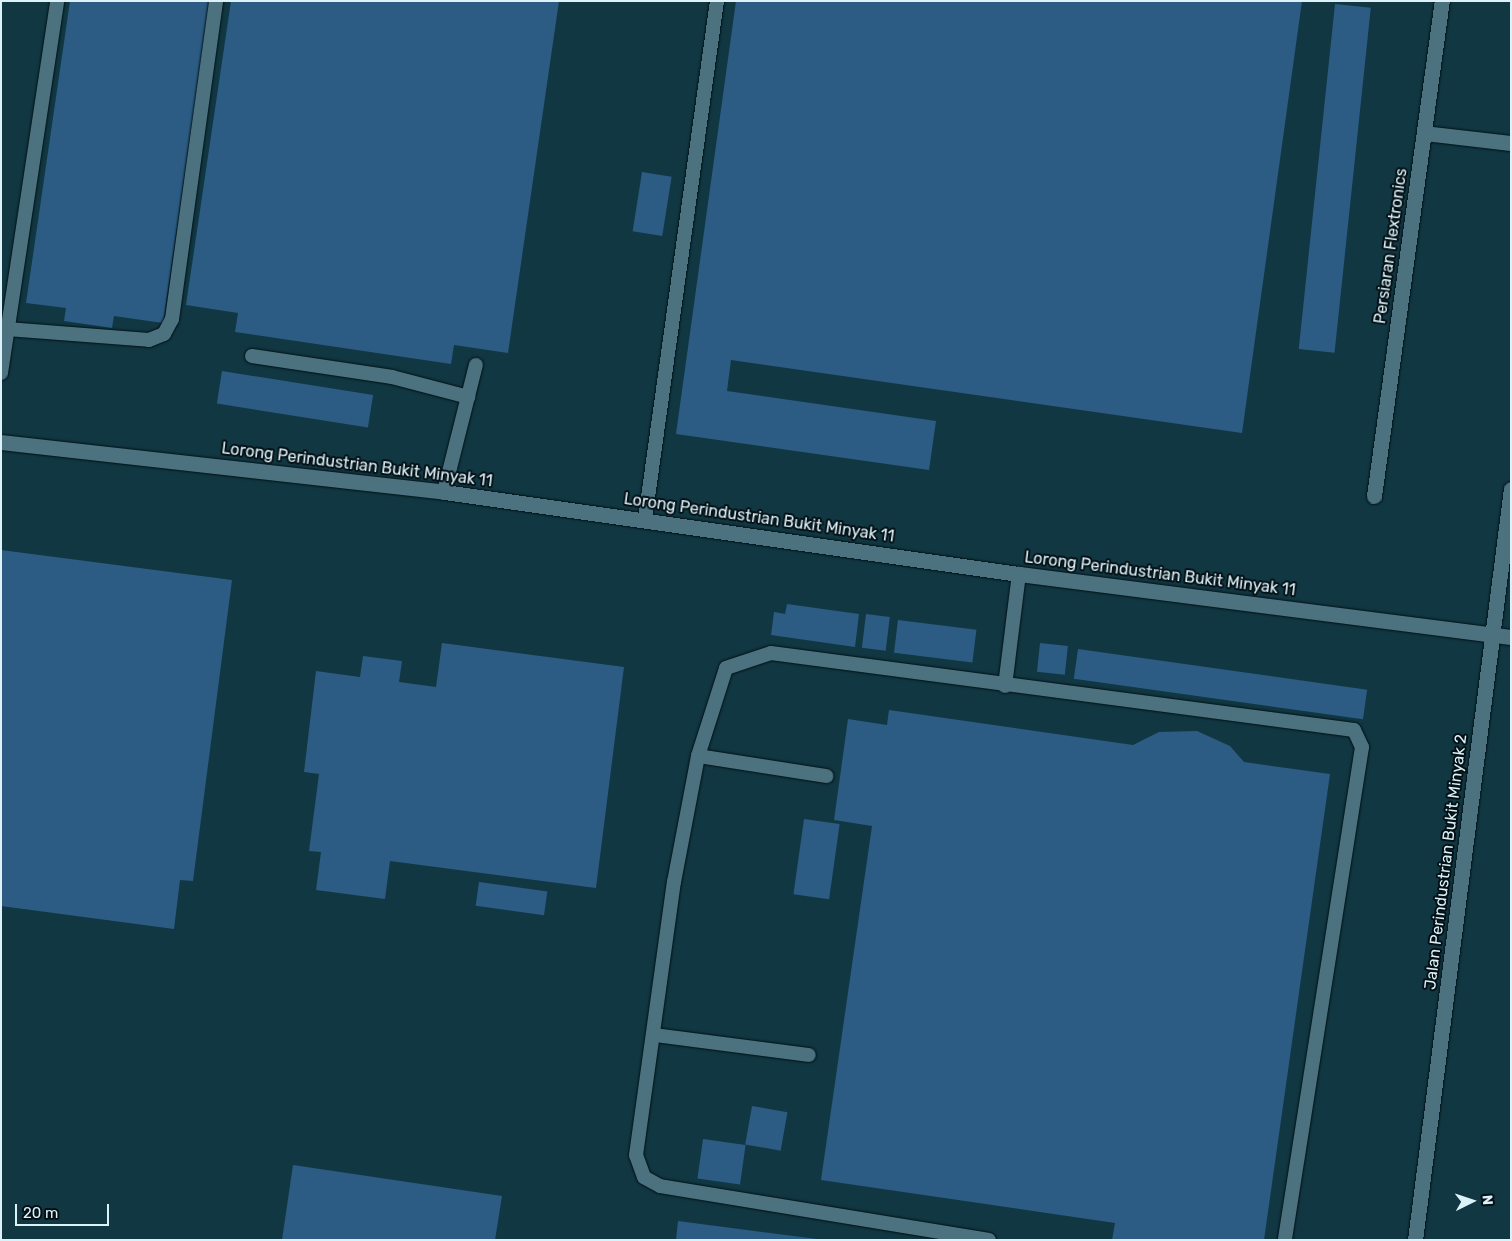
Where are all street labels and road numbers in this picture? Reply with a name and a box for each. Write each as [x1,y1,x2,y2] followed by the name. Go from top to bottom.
[1371,167,1411,325] street label: Persiaran Flextronics
[220,439,494,491] street label: Lorong Perindustrian Bukit Minyak 11
[623,490,895,546] street label: Lorong Perindustrian Bukit Minyak 11
[1023,548,1297,600] street label: Lorong Perindustrian Bukit Minyak 11
[1421,733,1471,991] street label: Jalan Perindustrian Bukit Minyak 2

